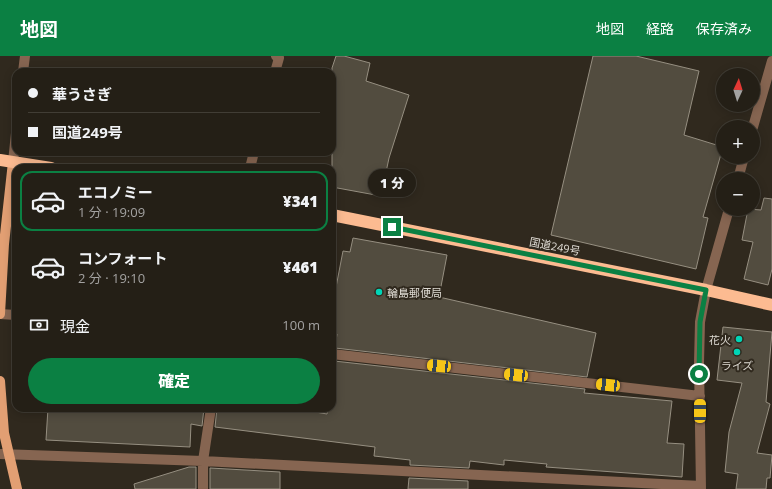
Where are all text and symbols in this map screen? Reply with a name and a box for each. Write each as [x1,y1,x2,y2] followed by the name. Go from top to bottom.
[20,16,58,42] text: 地図
[596,19,624,38] text: 地図
[646,19,674,38] text: 経路
[696,19,752,38] text: 保存済み
[716,68,760,112] north arrow
[716,68,760,216] map controls
[52,84,112,104] text: 華うさぎ
[716,120,760,164] button: +
[52,122,123,142] text: 国道249号
[368,169,416,197] callout: 1 分
[716,172,760,216] button: −
[380,174,404,192] text: 1 分
[78,182,153,202] text: エコノミー
[30,183,66,219] icon: car
[283,191,318,211] text: ¥341
[78,203,145,221] text: 1 分 · 19:09
[383,218,401,236] route end
[528,234,582,258] street label: 国道249号
[78,248,168,268] text: コンフォート
[30,249,66,285] icon: car
[283,257,318,277] text: ¥461
[78,269,145,287] text: 2 分 · 19:10
[387,285,442,300] place label: 輪島郵便局
[374,287,384,297] marker: 輪島郵便局
[28,314,50,336] icon: cash
[60,316,90,336] text: 現金
[282,316,320,334] text: 100 m
[709,332,731,347] place label: 花火
[734,334,744,344] marker: 花火
[732,347,742,357] marker: ライズ
[28,358,320,404] button: 確定
[721,358,753,373] place label: ライズ
[426,359,452,373] car
[690,365,708,383] route start
[503,368,529,382] car
[595,378,621,392] car
[694,399,706,423] car

